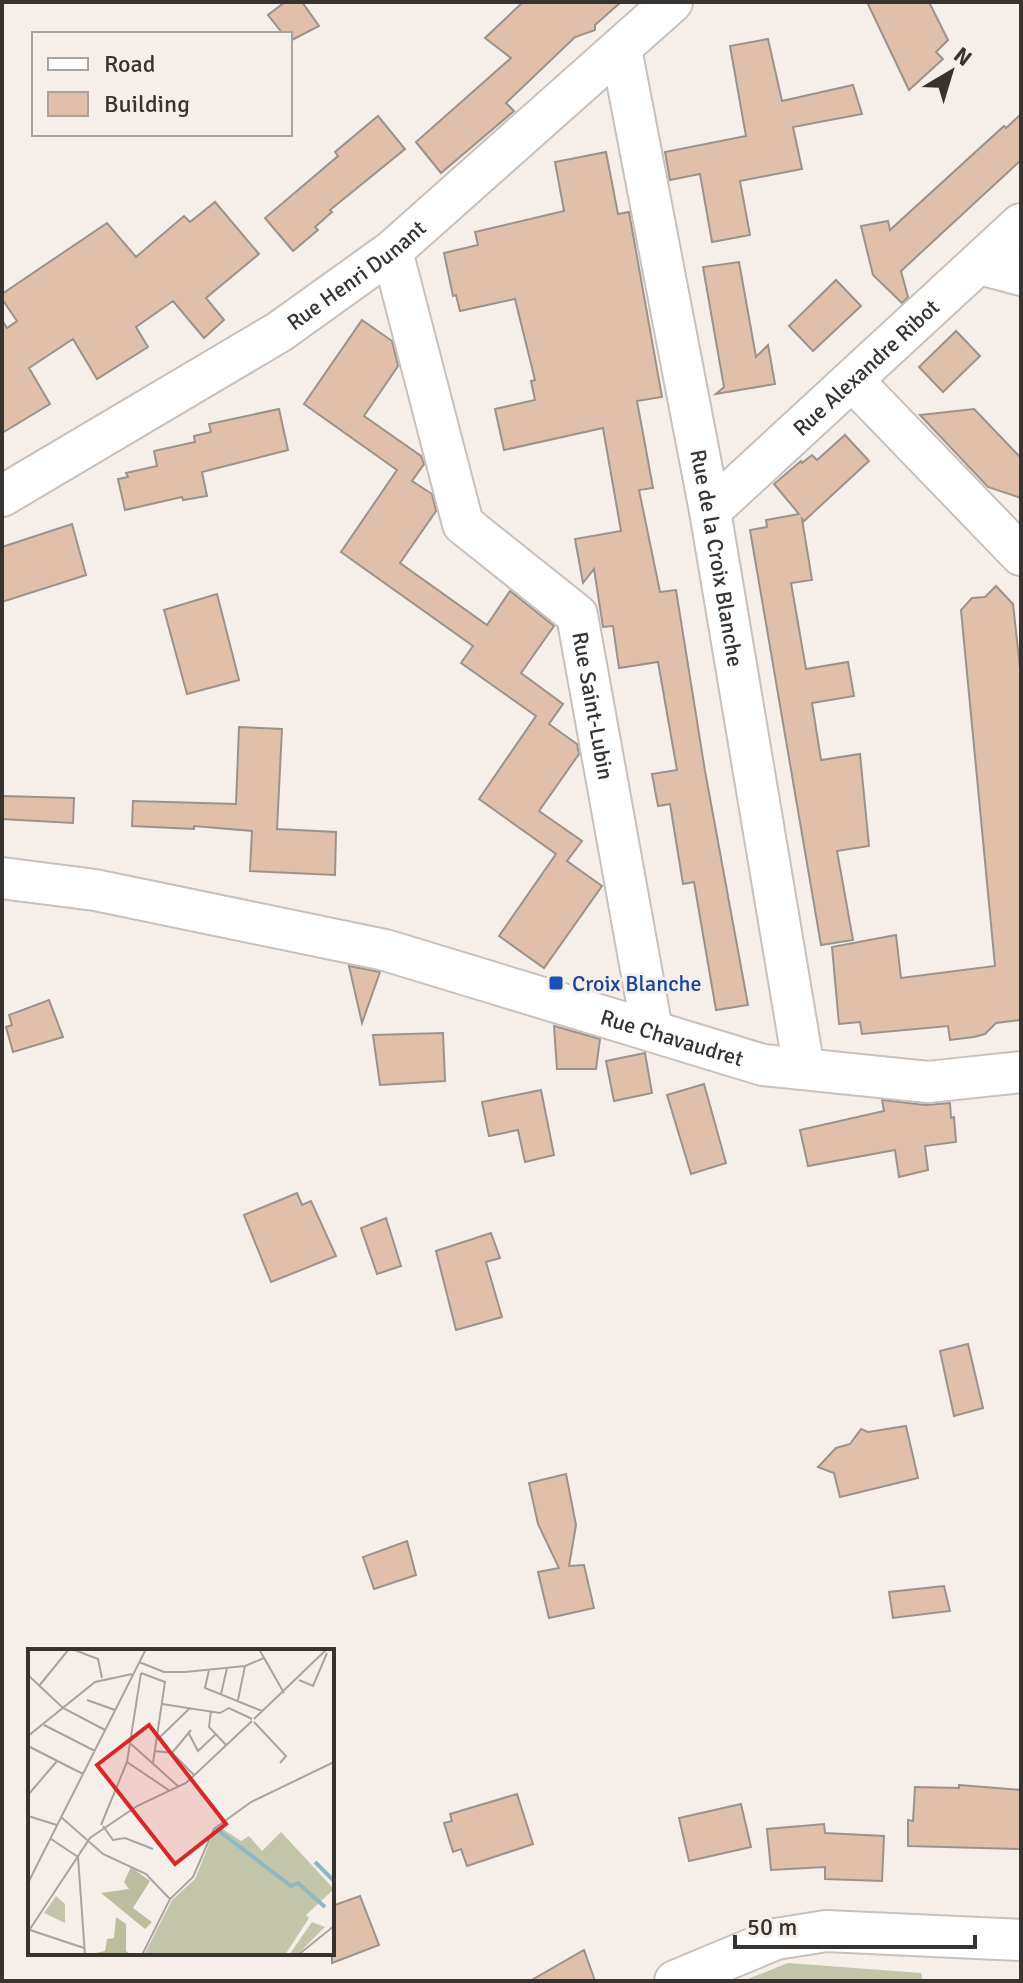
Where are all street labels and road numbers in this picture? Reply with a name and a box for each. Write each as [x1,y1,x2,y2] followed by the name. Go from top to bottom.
[281,214,431,336] street label: Rue Henri Dunant
[787,293,945,441] street label: Rue Alexandre Ribot
[685,447,749,669] street label: Rue de la Croix Blanche
[567,629,620,782] street label: Rue Saint-Lubin
[597,1003,747,1072] street label: Rue Chavaudret

